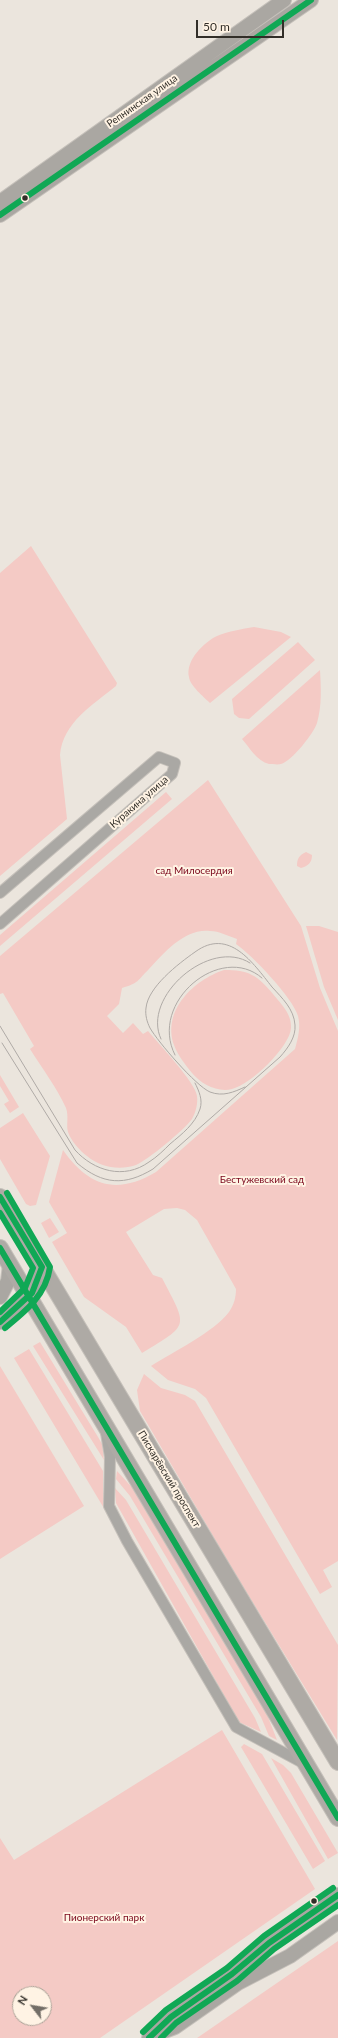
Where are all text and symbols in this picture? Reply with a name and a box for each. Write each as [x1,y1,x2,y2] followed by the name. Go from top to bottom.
[198,12,286,38] scale bar
[203,19,230,34] text: 50 m
[104,72,180,130] street label: Репнинская улица
[20,193,30,203] unlabelled marker
[107,773,171,831] street label: Куракина улица
[155,865,233,877] park label: сад Милосердия
[220,1174,304,1186] park label: Бестужевский сад
[135,1428,203,1530] street label: Пискарёвский проспект
[309,1896,319,1906] unlabelled marker
[64,1912,144,1924] park label: Пионерский парк
[12,1986,52,2026] north arrow
[14,1993,30,2007] text: N

